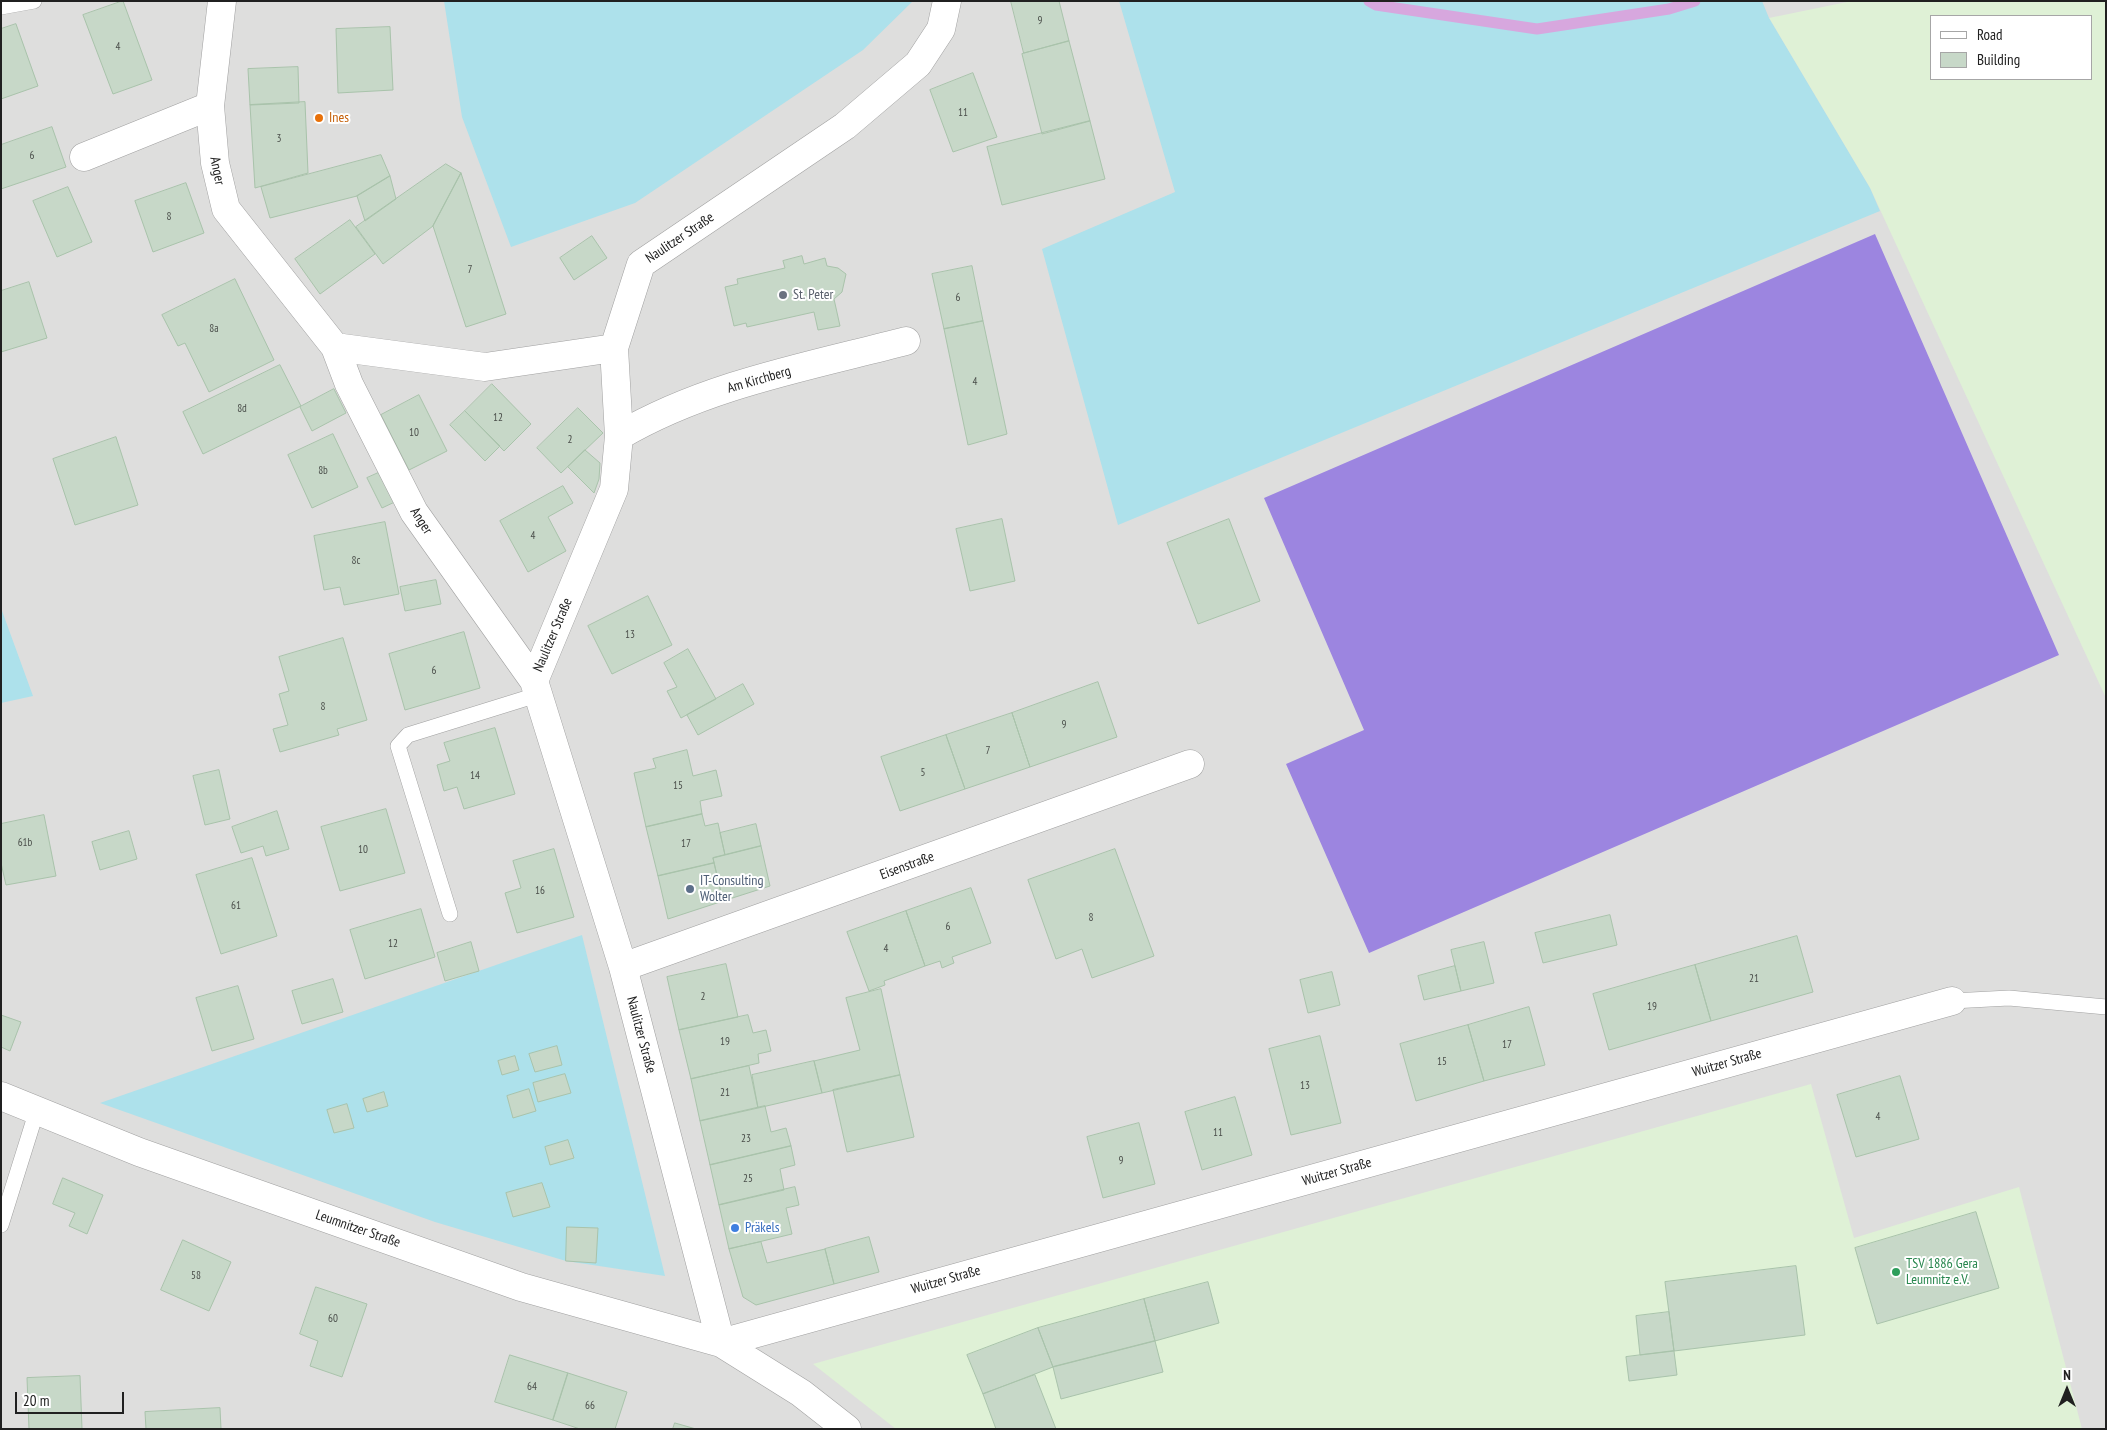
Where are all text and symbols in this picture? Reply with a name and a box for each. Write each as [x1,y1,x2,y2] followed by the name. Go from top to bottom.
[1038,14,1042,28] house number: 9
[1930,15,2092,80] legend
[1977,25,2003,44] text: Road
[116,40,120,54] house number: 4
[1977,50,2020,69] text: Building
[958,106,968,120] house number: 11
[329,110,349,126] place label: Ines
[313,112,325,124] marker: Ines
[277,132,281,146] house number: 3
[30,149,34,163] house number: 6
[206,155,228,187] street label: Anger
[643,209,717,267] street label: Naulitzer Straße
[167,210,171,224] house number: 8
[468,263,472,277] house number: 7
[793,287,833,303] place label: St. Peter
[777,289,789,301] marker: St. Peter
[956,291,960,305] house number: 6
[209,322,219,336] house number: 8a
[725,363,793,397] street label: Am Kirchberg
[973,375,977,389] house number: 4
[237,402,247,416] house number: 8d
[493,411,503,425] house number: 12
[409,426,419,440] house number: 10
[568,433,572,447] house number: 2
[318,464,328,478] house number: 8b
[406,505,436,537] street label: Anger
[531,529,535,543] house number: 4
[352,554,360,568] house number: 8c
[530,595,576,675] street label: Naulitzer Straße
[625,628,635,642] house number: 13
[432,664,436,678] house number: 6
[321,700,325,714] house number: 8
[1062,718,1066,732] house number: 9
[986,744,990,758] house number: 7
[921,766,925,780] house number: 5
[470,769,480,783] house number: 14
[673,779,683,793] house number: 15
[18,836,32,850] house number: 61b
[681,837,691,851] house number: 17
[358,843,368,857] house number: 10
[878,848,936,884] street label: Eisenstraße
[700,873,764,906] place label: IT-Consulting Wolter
[684,883,696,895] marker: IT-Consulting Wolter
[535,884,545,898] house number: 16
[231,899,241,913] house number: 61
[1089,911,1093,925] house number: 8
[946,920,950,934] house number: 6
[388,937,398,951] house number: 12
[884,942,888,956] house number: 4
[1749,972,1759,986] house number: 21
[701,990,705,1004] house number: 2
[623,995,659,1075] street label: Naulitzer Straße
[1647,1000,1657,1014] house number: 19
[720,1035,730,1049] house number: 19
[1502,1038,1512,1052] house number: 17
[1690,1045,1764,1081] street label: Wuitzer Straße
[1437,1055,1447,1069] house number: 15
[1300,1079,1310,1093] house number: 13
[720,1086,730,1100] house number: 21
[1876,1110,1880,1124] house number: 4
[1213,1126,1223,1140] house number: 11
[741,1132,751,1146] house number: 23
[1119,1154,1123,1168] house number: 9
[1300,1154,1374,1190] street label: Wuitzer Straße
[743,1172,753,1186] house number: 25
[313,1207,403,1251] street label: Leumnitzer Straße
[745,1220,779,1236] place label: Präkels
[729,1222,741,1234] marker: Präkels
[1906,1256,1978,1288] place label: TSV 1886 Gera Leumnitz e.V.
[909,1262,983,1298] street label: Wuitzer Straße
[1890,1266,1902,1278] marker: TSV 1886 Gera Leumnitz e.V.
[191,1269,201,1283] house number: 58
[328,1312,338,1326] house number: 60
[2042,1365,2092,1415] north arrow
[2063,1366,2071,1384] text: N
[527,1380,537,1394] house number: 64
[18,1382,126,1414] scale bar
[23,1391,49,1410] text: 20 m
[585,1399,595,1413] house number: 66

